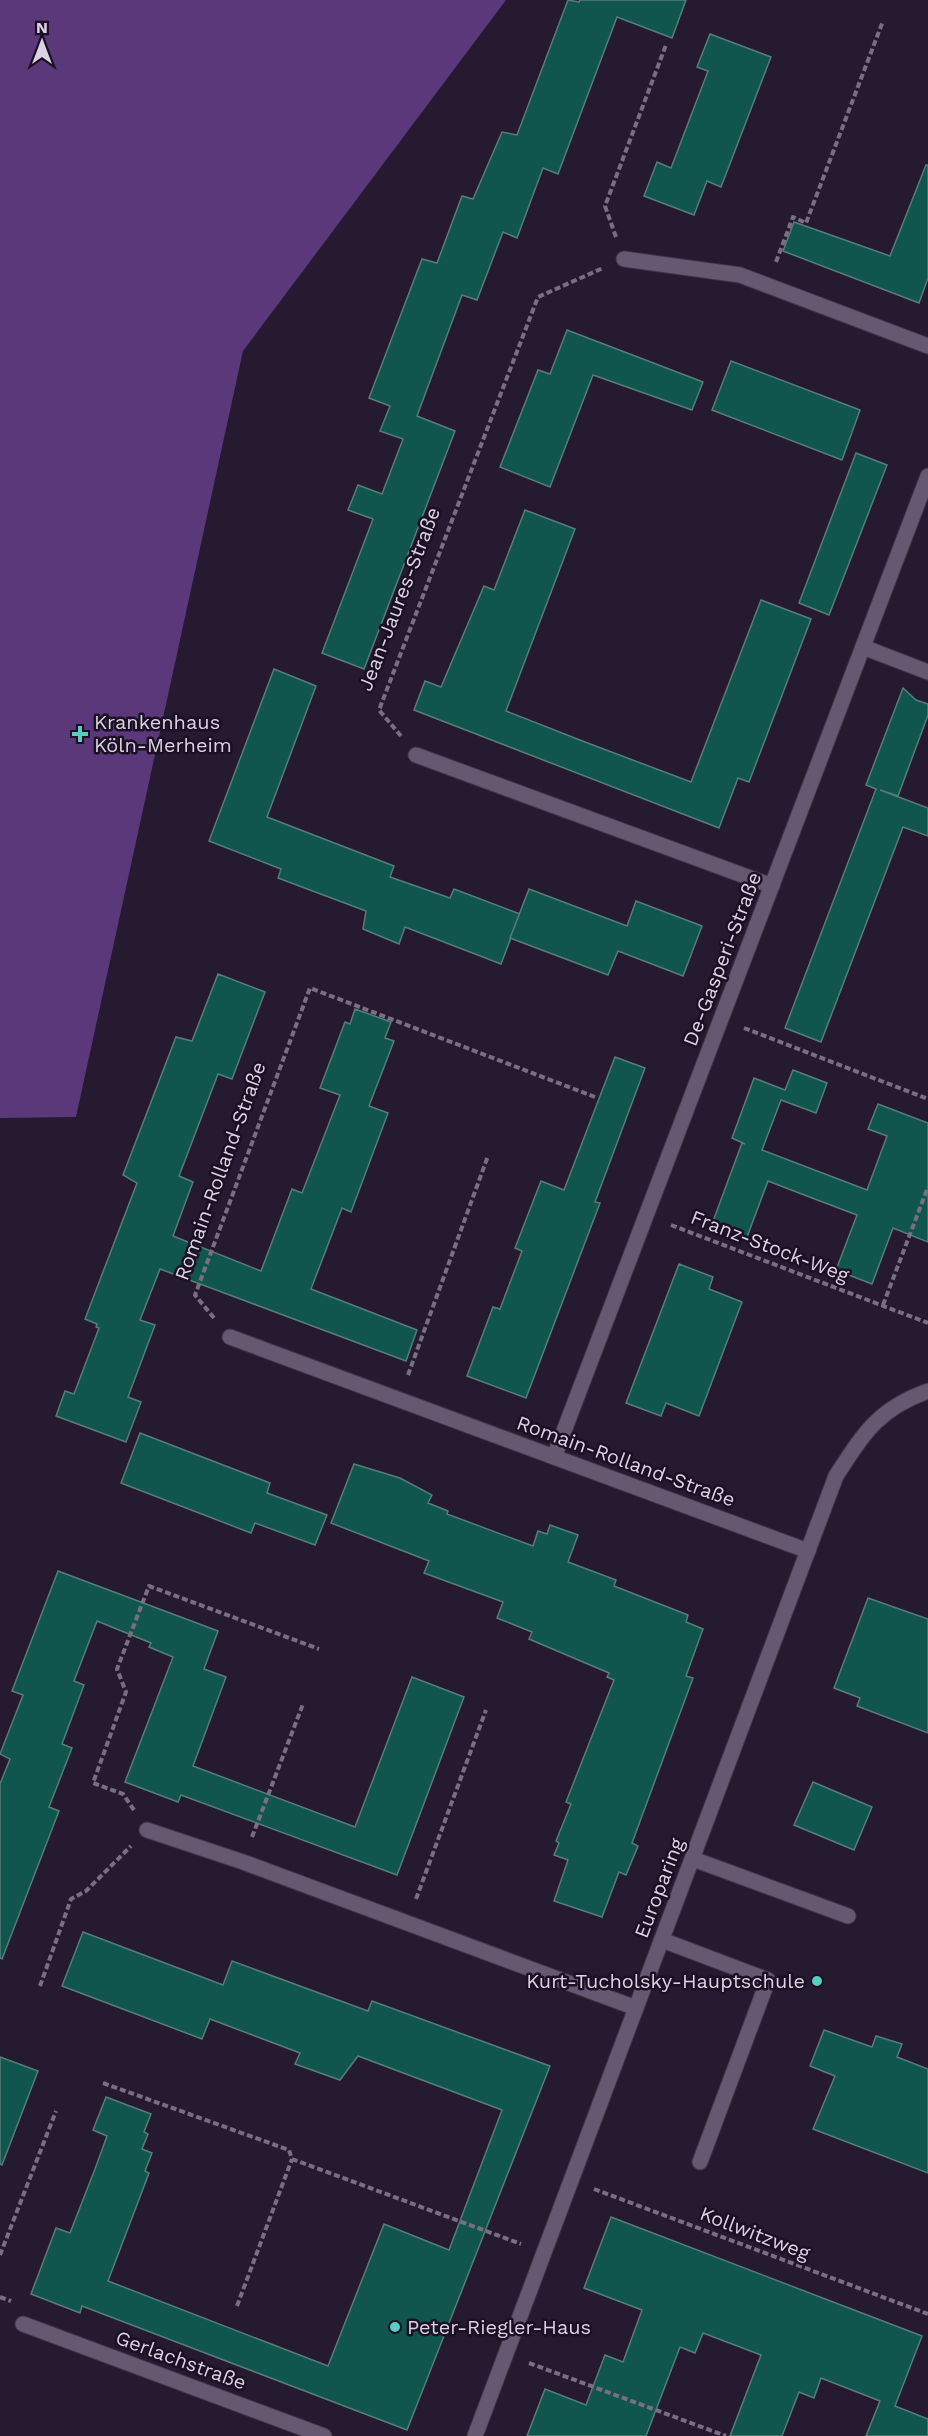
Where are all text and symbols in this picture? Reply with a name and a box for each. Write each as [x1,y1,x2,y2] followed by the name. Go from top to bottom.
[12,12,72,72] north arrow
[36,18,48,37] text: N
[353,504,445,694] street label: Jean-Jaures-Straße
[94,710,232,757] place label: Krankenhaus Köln-Merheim
[71,725,89,743] marker: Krankenhaus Köln-Merheim
[678,869,766,1049] street label: De-Gasperi-Straße
[169,1059,271,1283] street label: Romain-Rolland-Straße
[688,1205,853,1287] street label: Franz-Stock-Weg
[514,1410,738,1512] street label: Romain-Rolland-Straße
[629,1834,689,1941] street label: Europaring
[526,1969,805,1993] place label: Kurt-Tucholsky-Hauptschule
[810,1974,824,1988] marker: Kurt-Tucholsky-Hauptschule
[697,2201,814,2265] street label: Kollwitzweg
[407,2315,591,2339] place label: Peter-Riegler-Haus
[388,2320,402,2334] marker: Peter-Riegler-Haus
[112,2325,250,2395] street label: Gerlachstraße

